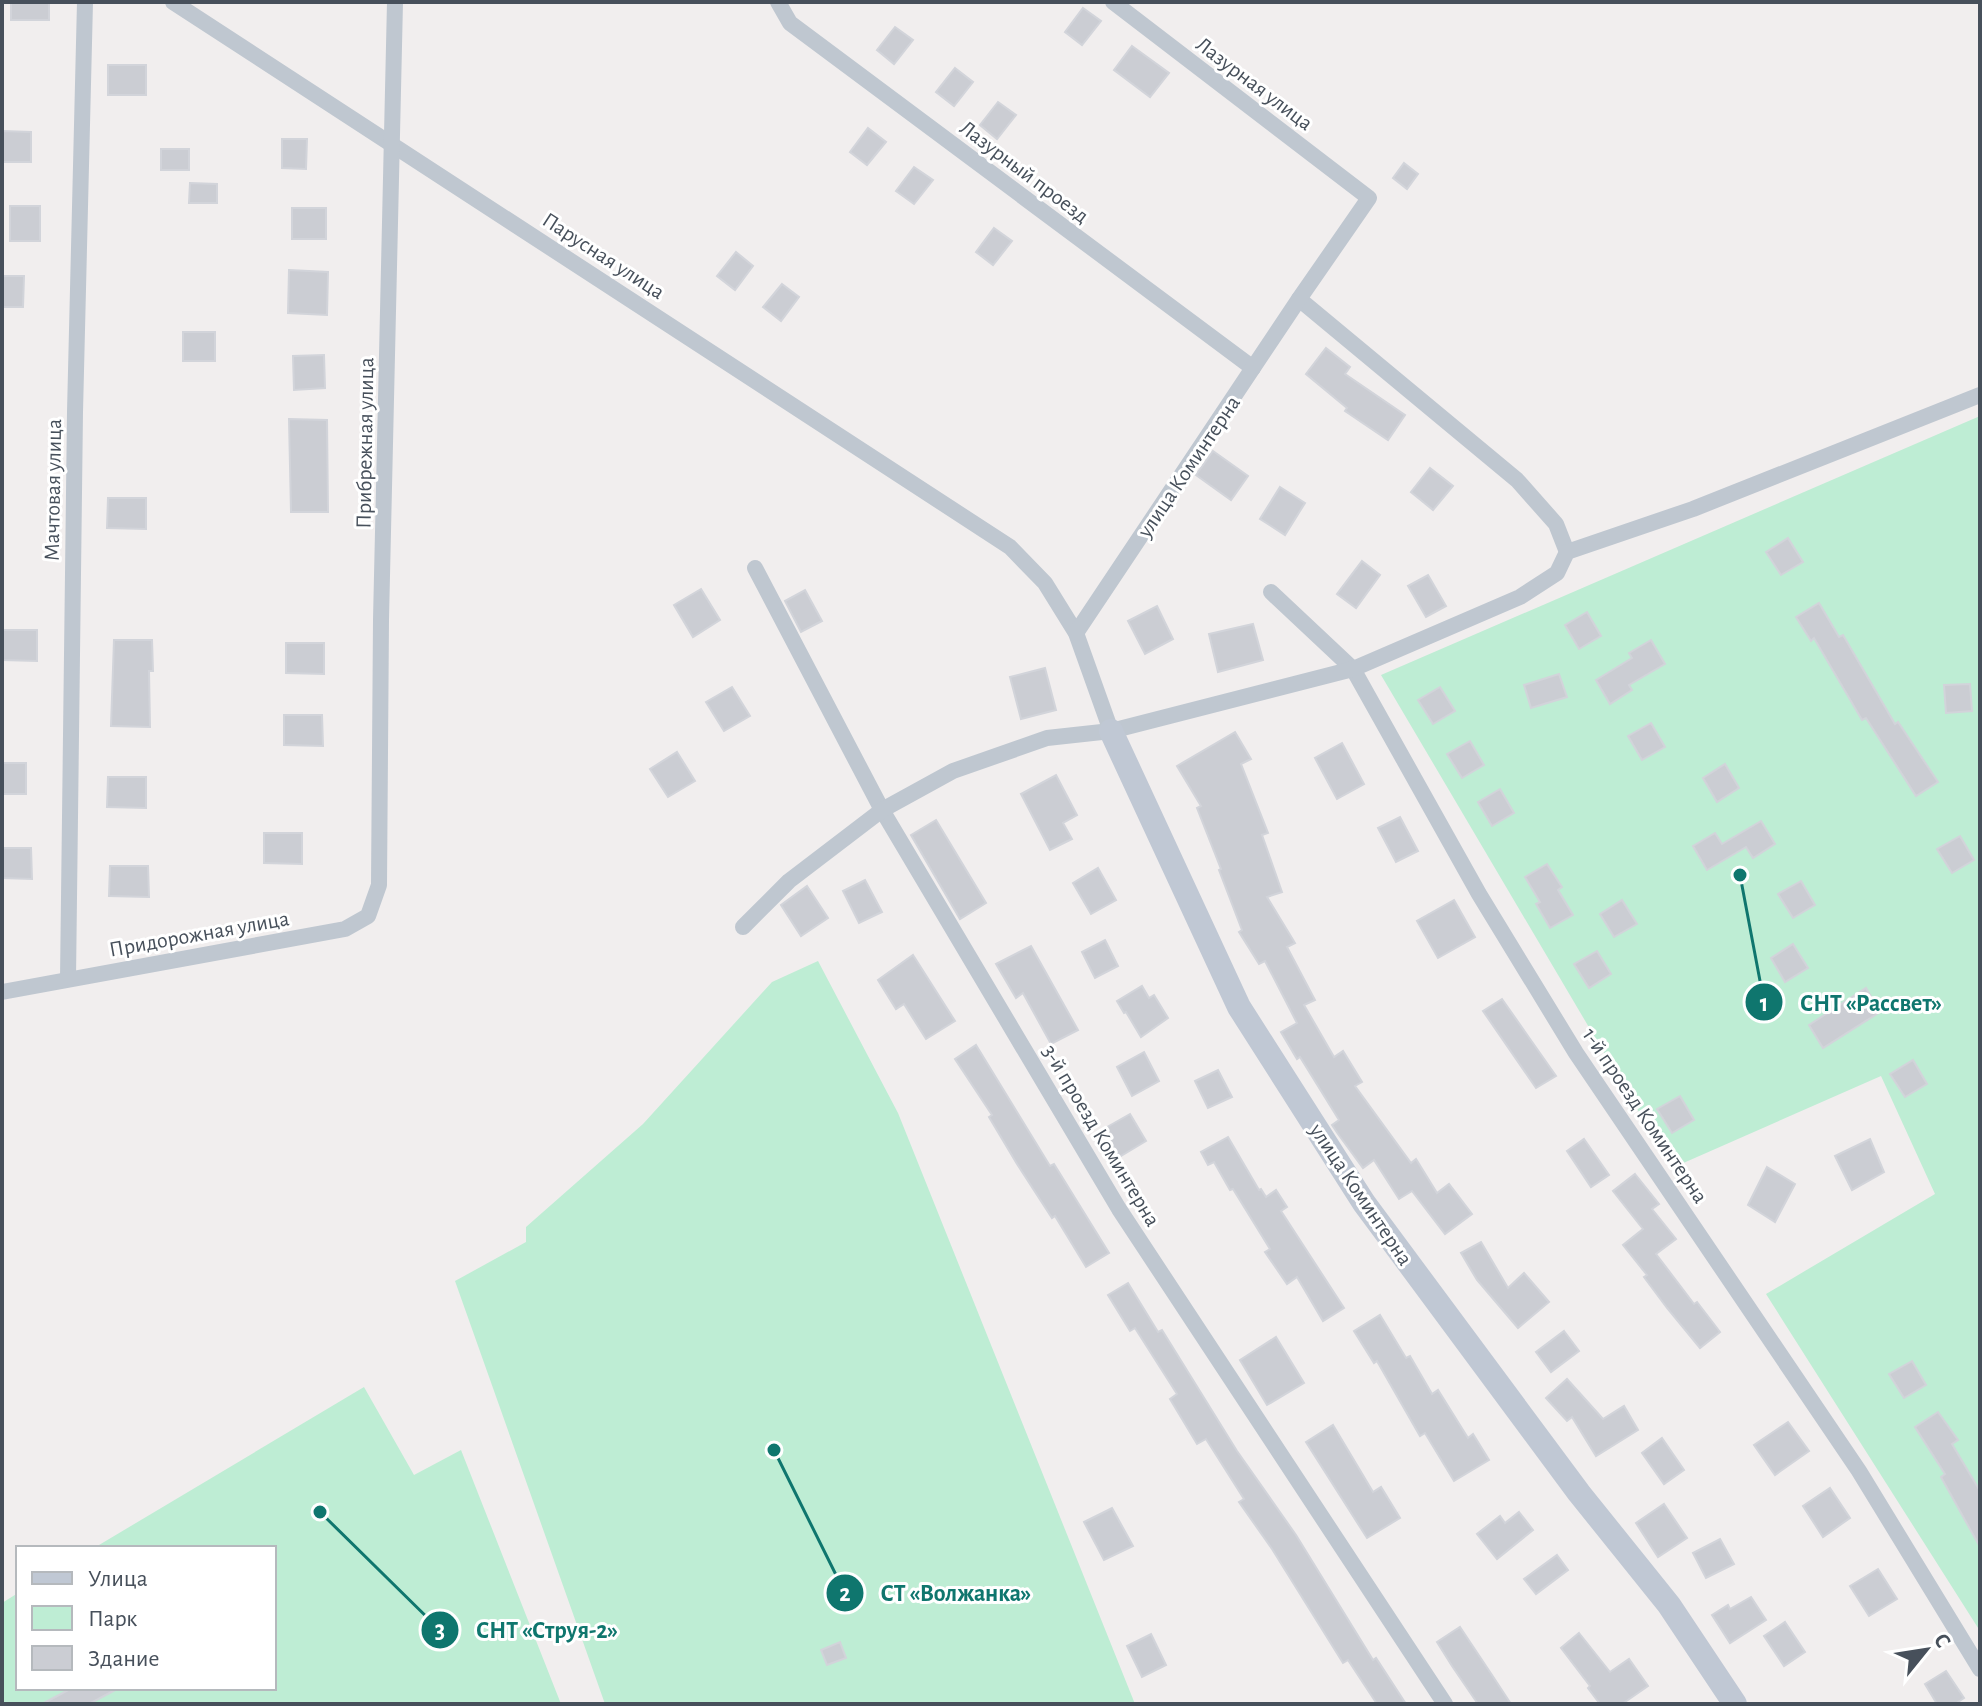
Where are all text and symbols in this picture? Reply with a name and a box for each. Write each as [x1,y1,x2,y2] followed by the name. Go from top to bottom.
[1192,33,1317,135] street label: Лазурная улица
[956,116,1093,227] street label: Лазурный проезд
[538,208,668,303] street label: Парусная улица
[353,357,377,529] street label: Прибрежная улица
[1133,392,1244,542] street label: улица Коминтерна
[41,419,65,561] street label: Мачтовая улица
[107,907,291,961] street label: Придорожная улица
[1744,978,1958,1026] callout: СНТ «Рассвет»
[1760,992,1768,1016] text: 1
[1800,992,1942,1016] text: СНТ «Рассвет»
[1578,1024,1712,1207] street label: 1-й проезд Коминтерна
[1038,1041,1164,1230] street label: 3-й проезд Коминтерна
[1305,1119,1417,1269] street label: улица Коминтерна
[16,1546,276,1690] legend
[88,1567,148,1591] text: Улица
[825,1569,1048,1617] callout: СТ «Волжанка»
[839,1582,851,1606] text: 2
[881,1582,1031,1606] text: СТ «Волжанка»
[420,1606,634,1654] callout: СНТ «Струя-2»
[88,1607,137,1631] text: Парк
[1886,1610,1966,1690] north arrow
[435,1619,445,1643] text: 3
[476,1619,618,1643] text: СНТ «Струя-2»
[1930,1630,1955,1651] text: С
[88,1647,159,1671] text: Здание

